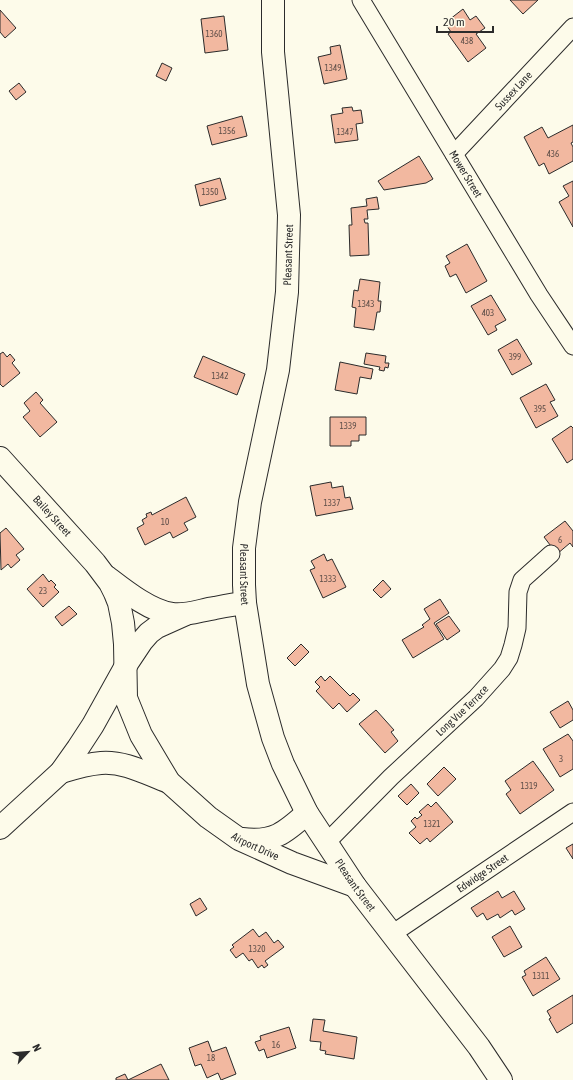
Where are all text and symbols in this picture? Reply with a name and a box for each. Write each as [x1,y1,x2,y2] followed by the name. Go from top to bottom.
[437,8,493,34] scale bar
[443,15,465,29] text: 20 m
[206,29,222,39] house number: 1360
[461,36,473,46] house number: 438
[325,63,341,73] house number: 1349
[493,69,534,112] street label: Sussex Lane
[219,126,235,136] house number: 1356
[337,127,353,137] house number: 1347
[447,148,485,200] street label: Mower Street
[547,149,559,159] house number: 436
[202,187,218,197] house number: 1350
[281,224,295,286] street label: Pleasant Street
[358,299,374,309] house number: 1343
[482,308,494,318] house number: 403
[509,352,521,362] house number: 399
[212,371,228,381] house number: 1342
[534,404,546,414] house number: 395
[340,421,356,431] house number: 1339
[31,493,74,539] street label: Bailey Street
[324,498,340,508] house number: 1337
[161,517,169,527] house number: 10
[558,535,562,545] house number: 6
[238,543,251,606] street label: Pleasant Street
[320,574,336,584] house number: 1333
[39,586,47,596] house number: 23
[433,683,491,738] street label: Long Vue Terrace
[559,754,563,764] house number: 3
[521,781,537,791] house number: 1319
[424,819,440,829] house number: 1321
[229,830,281,862] street label: Airport Drive
[454,851,510,895] street label: Edwidge Street
[333,857,378,914] street label: Pleasant Street
[249,944,265,954] house number: 1320
[533,971,549,981] house number: 1311
[8,1032,48,1072] north arrow
[272,1040,280,1050] house number: 16
[30,1042,44,1053] text: N
[207,1053,215,1063] house number: 18

